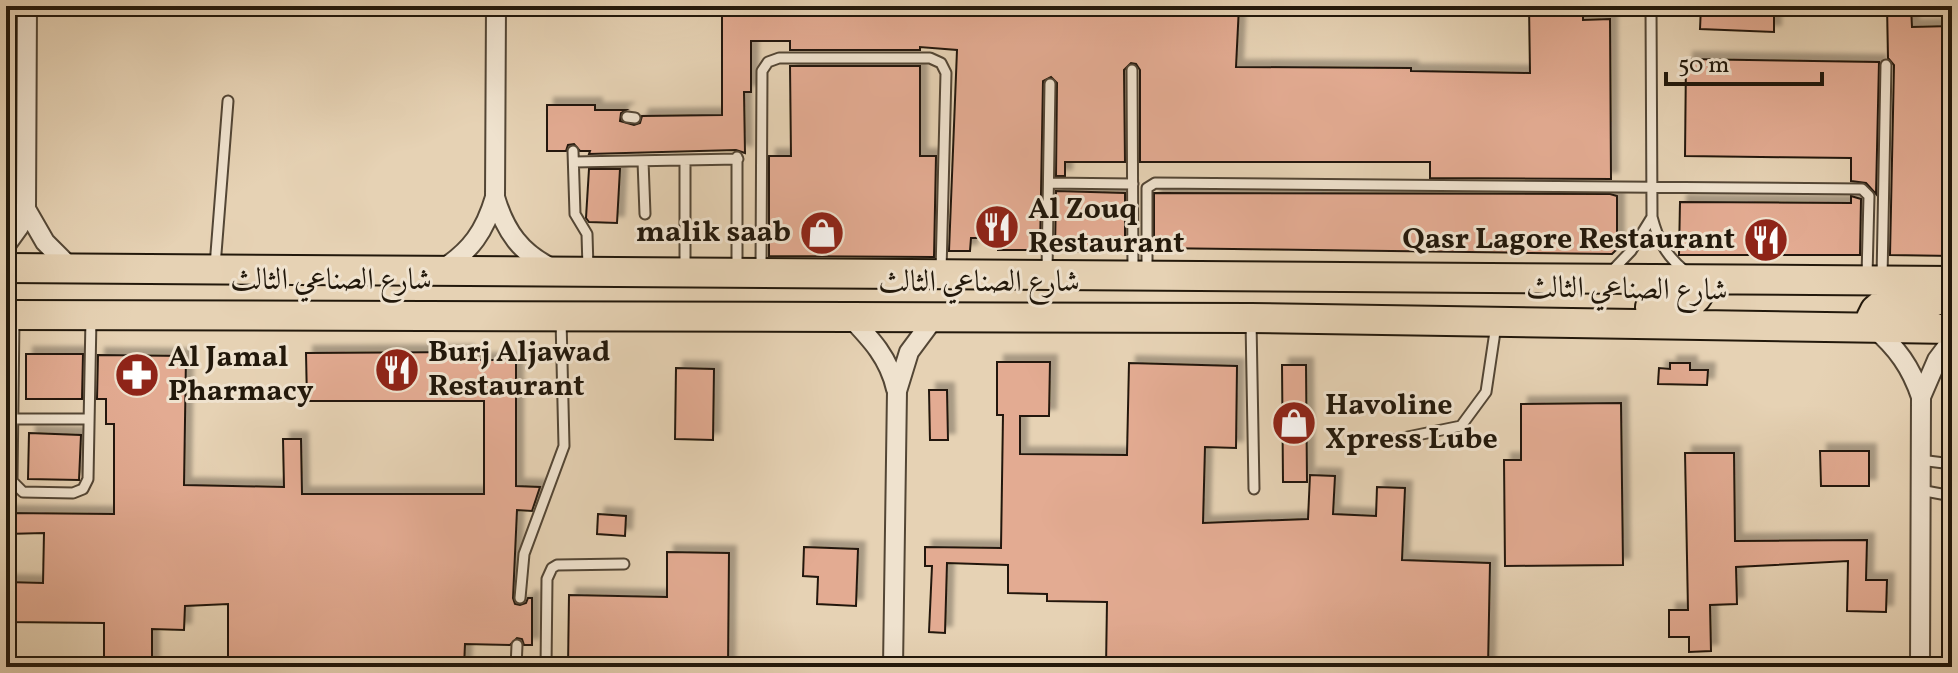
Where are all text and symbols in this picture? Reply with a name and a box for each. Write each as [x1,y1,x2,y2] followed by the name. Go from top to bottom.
[1666,36,1822,86] scale bar
[1678,49,1730,83] text: 50 m
[1028,189,1185,265] place label: Al Zouq Restaurant
[973,203,1021,251] restaurant icon: Al Zouq Restaurant
[798,209,846,257] shop icon: malik saab
[636,212,791,254] place label: malik saab
[1742,216,1790,264] restaurant icon: Qasr Lagore Restaurant
[1402,219,1735,261] place label: Qasr Lagore Restaurant
[230,260,432,304] street label: شارع الصناعي الثالث
[878,262,1080,306] street label: شارع الصناعي الثالث
[1526,267,1728,315] street label: شارع الصناعي الثالث
[428,332,610,408] place label: Burj Aljawad Restaurant
[168,337,314,413] place label: Al Jamal Pharmacy
[373,346,421,394] restaurant icon: Burj Aljawad Restaurant
[113,351,161,399] pharmacy icon: Al Jamal Pharmacy
[1325,385,1498,461] place label: Havoline Xpress Lube
[1270,399,1318,447] shop icon: Havoline Xpress Lube

